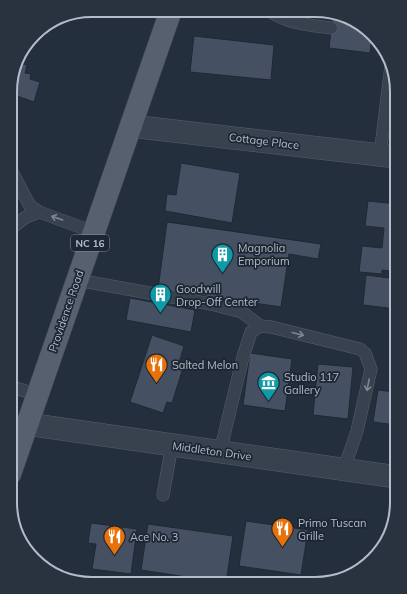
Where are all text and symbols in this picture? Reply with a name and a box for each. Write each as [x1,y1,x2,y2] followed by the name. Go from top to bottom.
[228,130,300,152] street label: Cottage Place
[52,214,64,222] one-way arrow
[71,235,109,251] road number: NC 16
[210,241,236,274] building icon: Magnolia Emporium
[238,241,290,268] place label: Magnolia Emporium
[45,268,87,354] street label: Providence Road
[148,282,174,315] building icon: Goodwill Drop-Off Center
[176,282,258,309] place label: Goodwill Drop-Off Center
[291,330,304,338] one-way arrow
[144,352,170,385] restaurant icon: Salted Melon
[172,358,238,372] place label: Salted Melon
[255,370,281,403] museum icon: Studio 117 Gallery
[284,370,339,397] place label: Studio 117 Gallery
[363,378,371,391] one-way arrow
[172,439,253,463] street label: Middleton Drive
[270,516,296,549] restaurant icon: Primo Tuscan Grille
[298,516,367,543] place label: Primo Tuscan Grille
[101,524,127,557] restaurant icon: Ace No. 3
[130,530,178,544] place label: Ace No. 3

